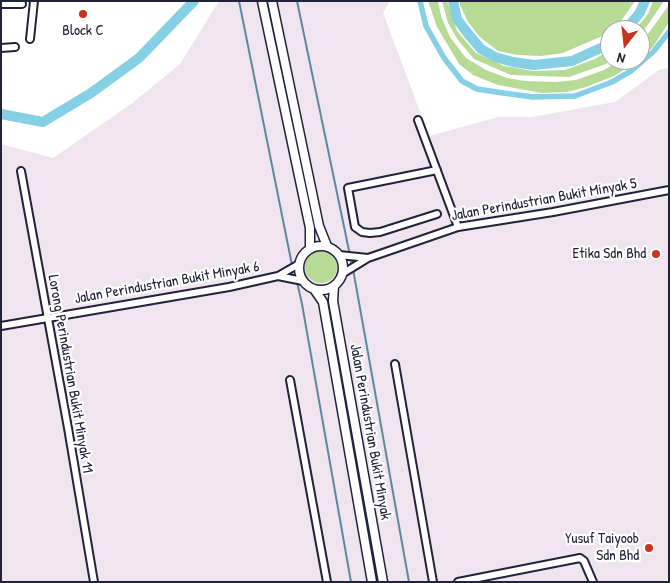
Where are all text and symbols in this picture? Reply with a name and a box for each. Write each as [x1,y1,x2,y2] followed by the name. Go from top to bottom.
[77,8,89,20] marker: Block C
[600,20,650,70] north arrow
[62,22,104,40] place label: Block C
[615,49,627,69] text: N
[450,175,638,225] street label: Jalan Perindustrian Bukit Minyak 5
[573,245,646,263] place label: Etika Sdn Bhd
[650,248,662,260] marker: Etika Sdn Bhd
[73,258,261,308] street label: Jalan Perindustrian Bukit Minyak 6
[44,273,96,475] street label: Lorong Perindustrian Bukit Minyak 11
[346,343,394,521] street label: Jalan Perindustrian Bukit Minyak
[565,530,639,565] place label: Yusuf Taiyoob Sdn Bhd
[643,542,655,554] marker: Yusuf Taiyoob Sdn Bhd

